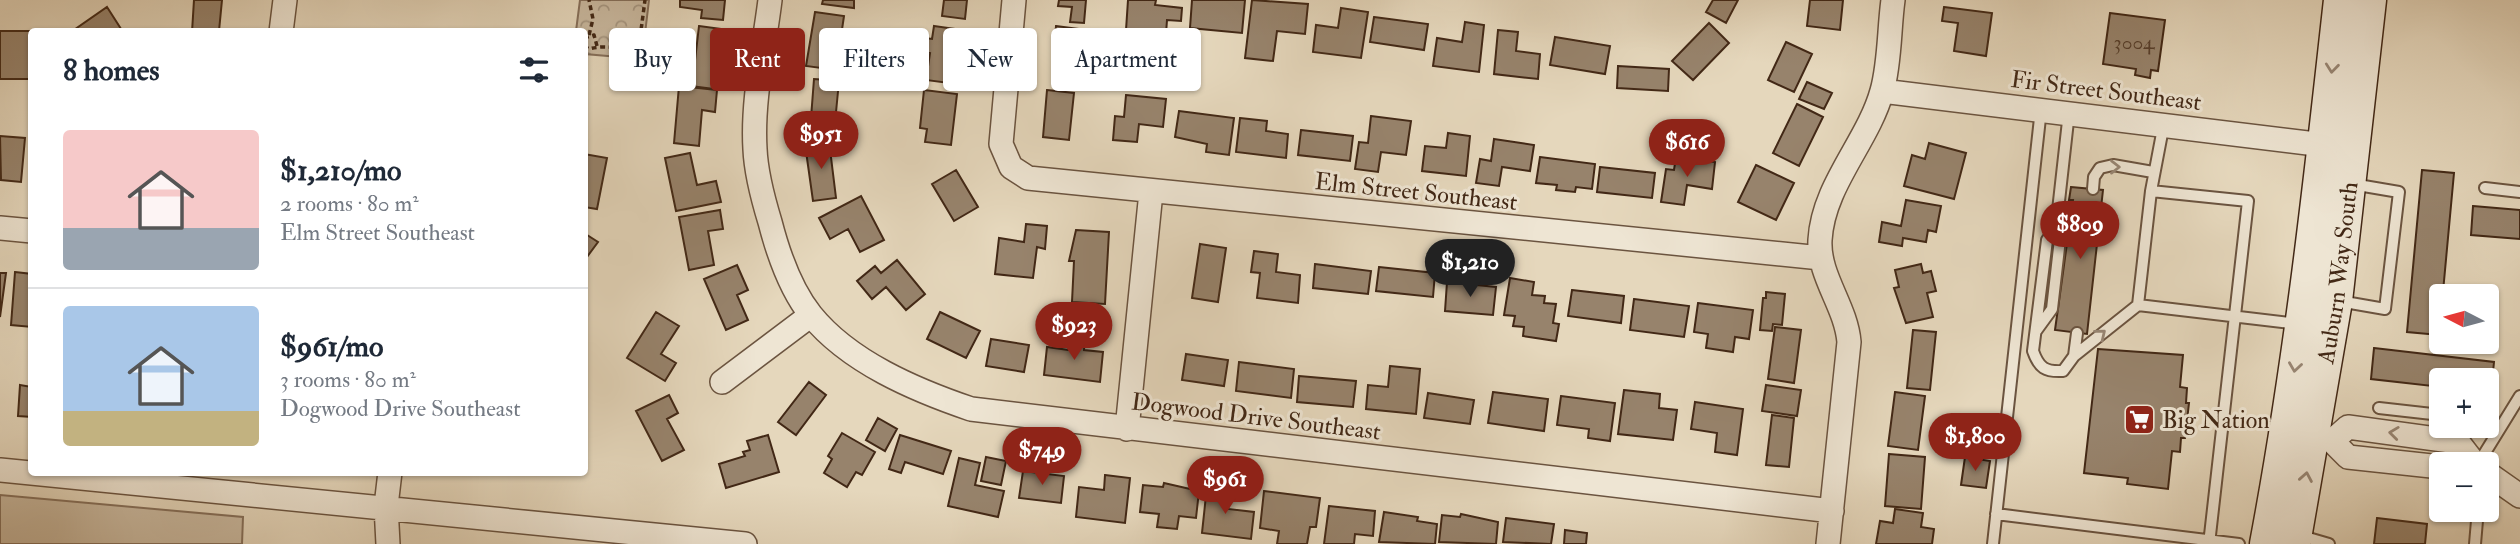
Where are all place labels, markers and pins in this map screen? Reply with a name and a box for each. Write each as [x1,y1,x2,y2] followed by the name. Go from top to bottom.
[780,111,862,171] pin: $951
[1646,120,1728,179] pin: $616
[2039,202,2121,261] pin: $809
[1413,240,1527,299] pin: $1,210
[1033,302,1115,362] pin: $923
[2122,403,2156,437] supermarket icon: Big Nation
[2162,405,2270,436] place label: Big Nation
[1918,414,2032,473] pin: $1,800
[1001,428,1083,487] pin: $749
[1184,456,1266,516] pin: $961

